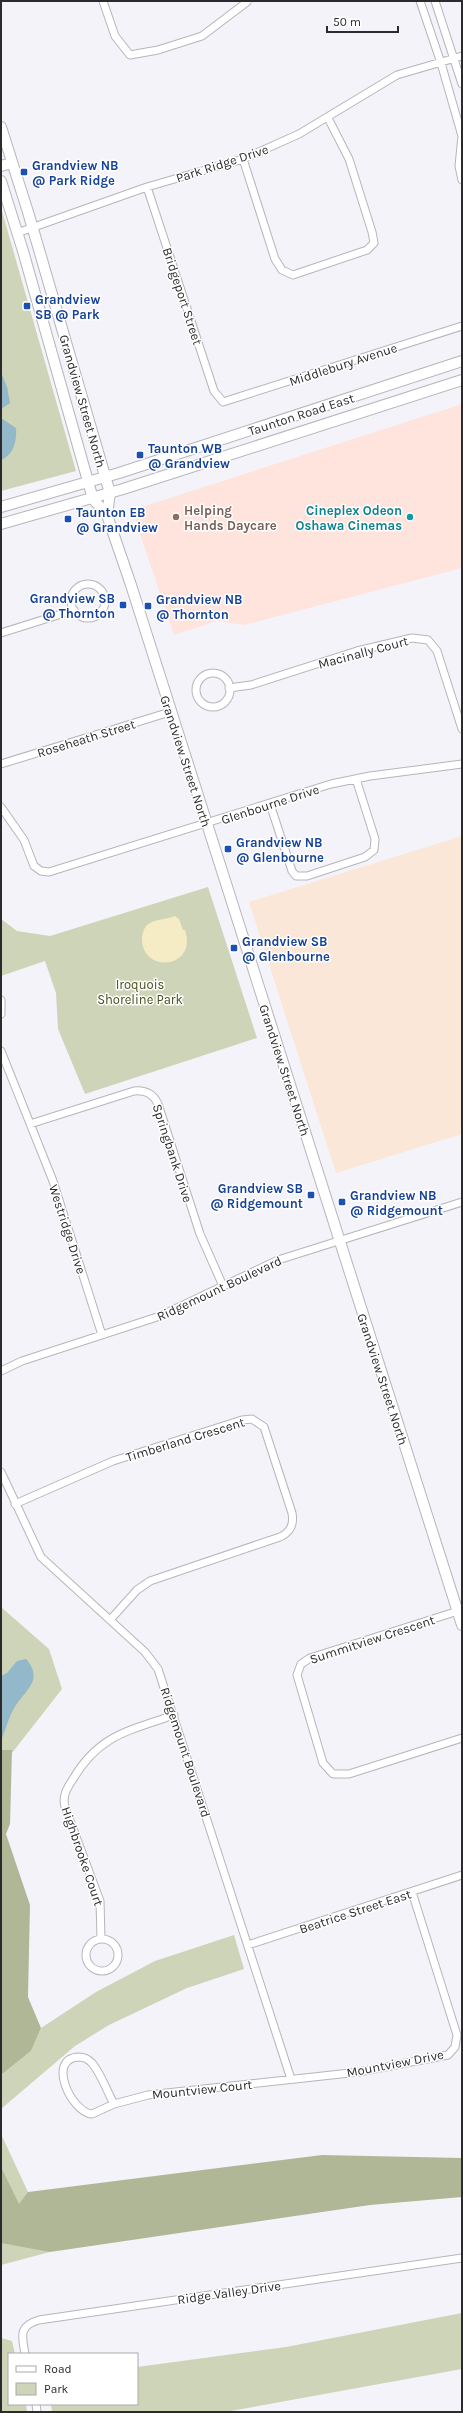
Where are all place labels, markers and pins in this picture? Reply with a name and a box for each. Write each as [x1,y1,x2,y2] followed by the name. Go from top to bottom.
[32,158,118,188] place label: Grandview NB @ Park Ridge
[19,167,29,177] marker: Grandview NB @ Park Ridge
[35,292,100,322] place label: Grandview SB @ Park
[22,301,32,311] marker: Grandview SB @ Park
[148,441,230,471] place label: Taunton WB @ Grandview
[135,450,145,460] marker: Taunton WB @ Grandview
[184,503,277,533] place label: Helping Hands Daycare
[296,503,402,533] place label: Cineplex Odeon Oshawa Cinemas
[76,505,158,535] place label: Taunton EB @ Grandview
[171,512,181,522] marker: Helping Hands Daycare
[405,512,415,522] marker: Cineplex Odeon Oshawa Cinemas
[63,514,73,524] marker: Taunton EB @ Grandview
[30,591,115,621] place label: Grandview SB @ Thornton
[156,592,242,622] place label: Grandview NB @ Thornton
[118,600,128,610] marker: Grandview SB @ Thornton
[143,601,153,611] marker: Grandview NB @ Thornton
[236,835,324,865] place label: Grandview NB @ Glenbourne
[223,844,233,854] marker: Grandview NB @ Glenbourne
[242,934,330,964] place label: Grandview SB @ Glenbourne
[229,943,239,953] marker: Grandview SB @ Glenbourne
[210,1181,303,1211] place label: Grandview SB @ Ridgemount
[350,1188,443,1218] place label: Grandview NB @ Ridgemount
[306,1190,316,1200] marker: Grandview SB @ Ridgemount
[337,1197,347,1207] marker: Grandview NB @ Ridgemount

